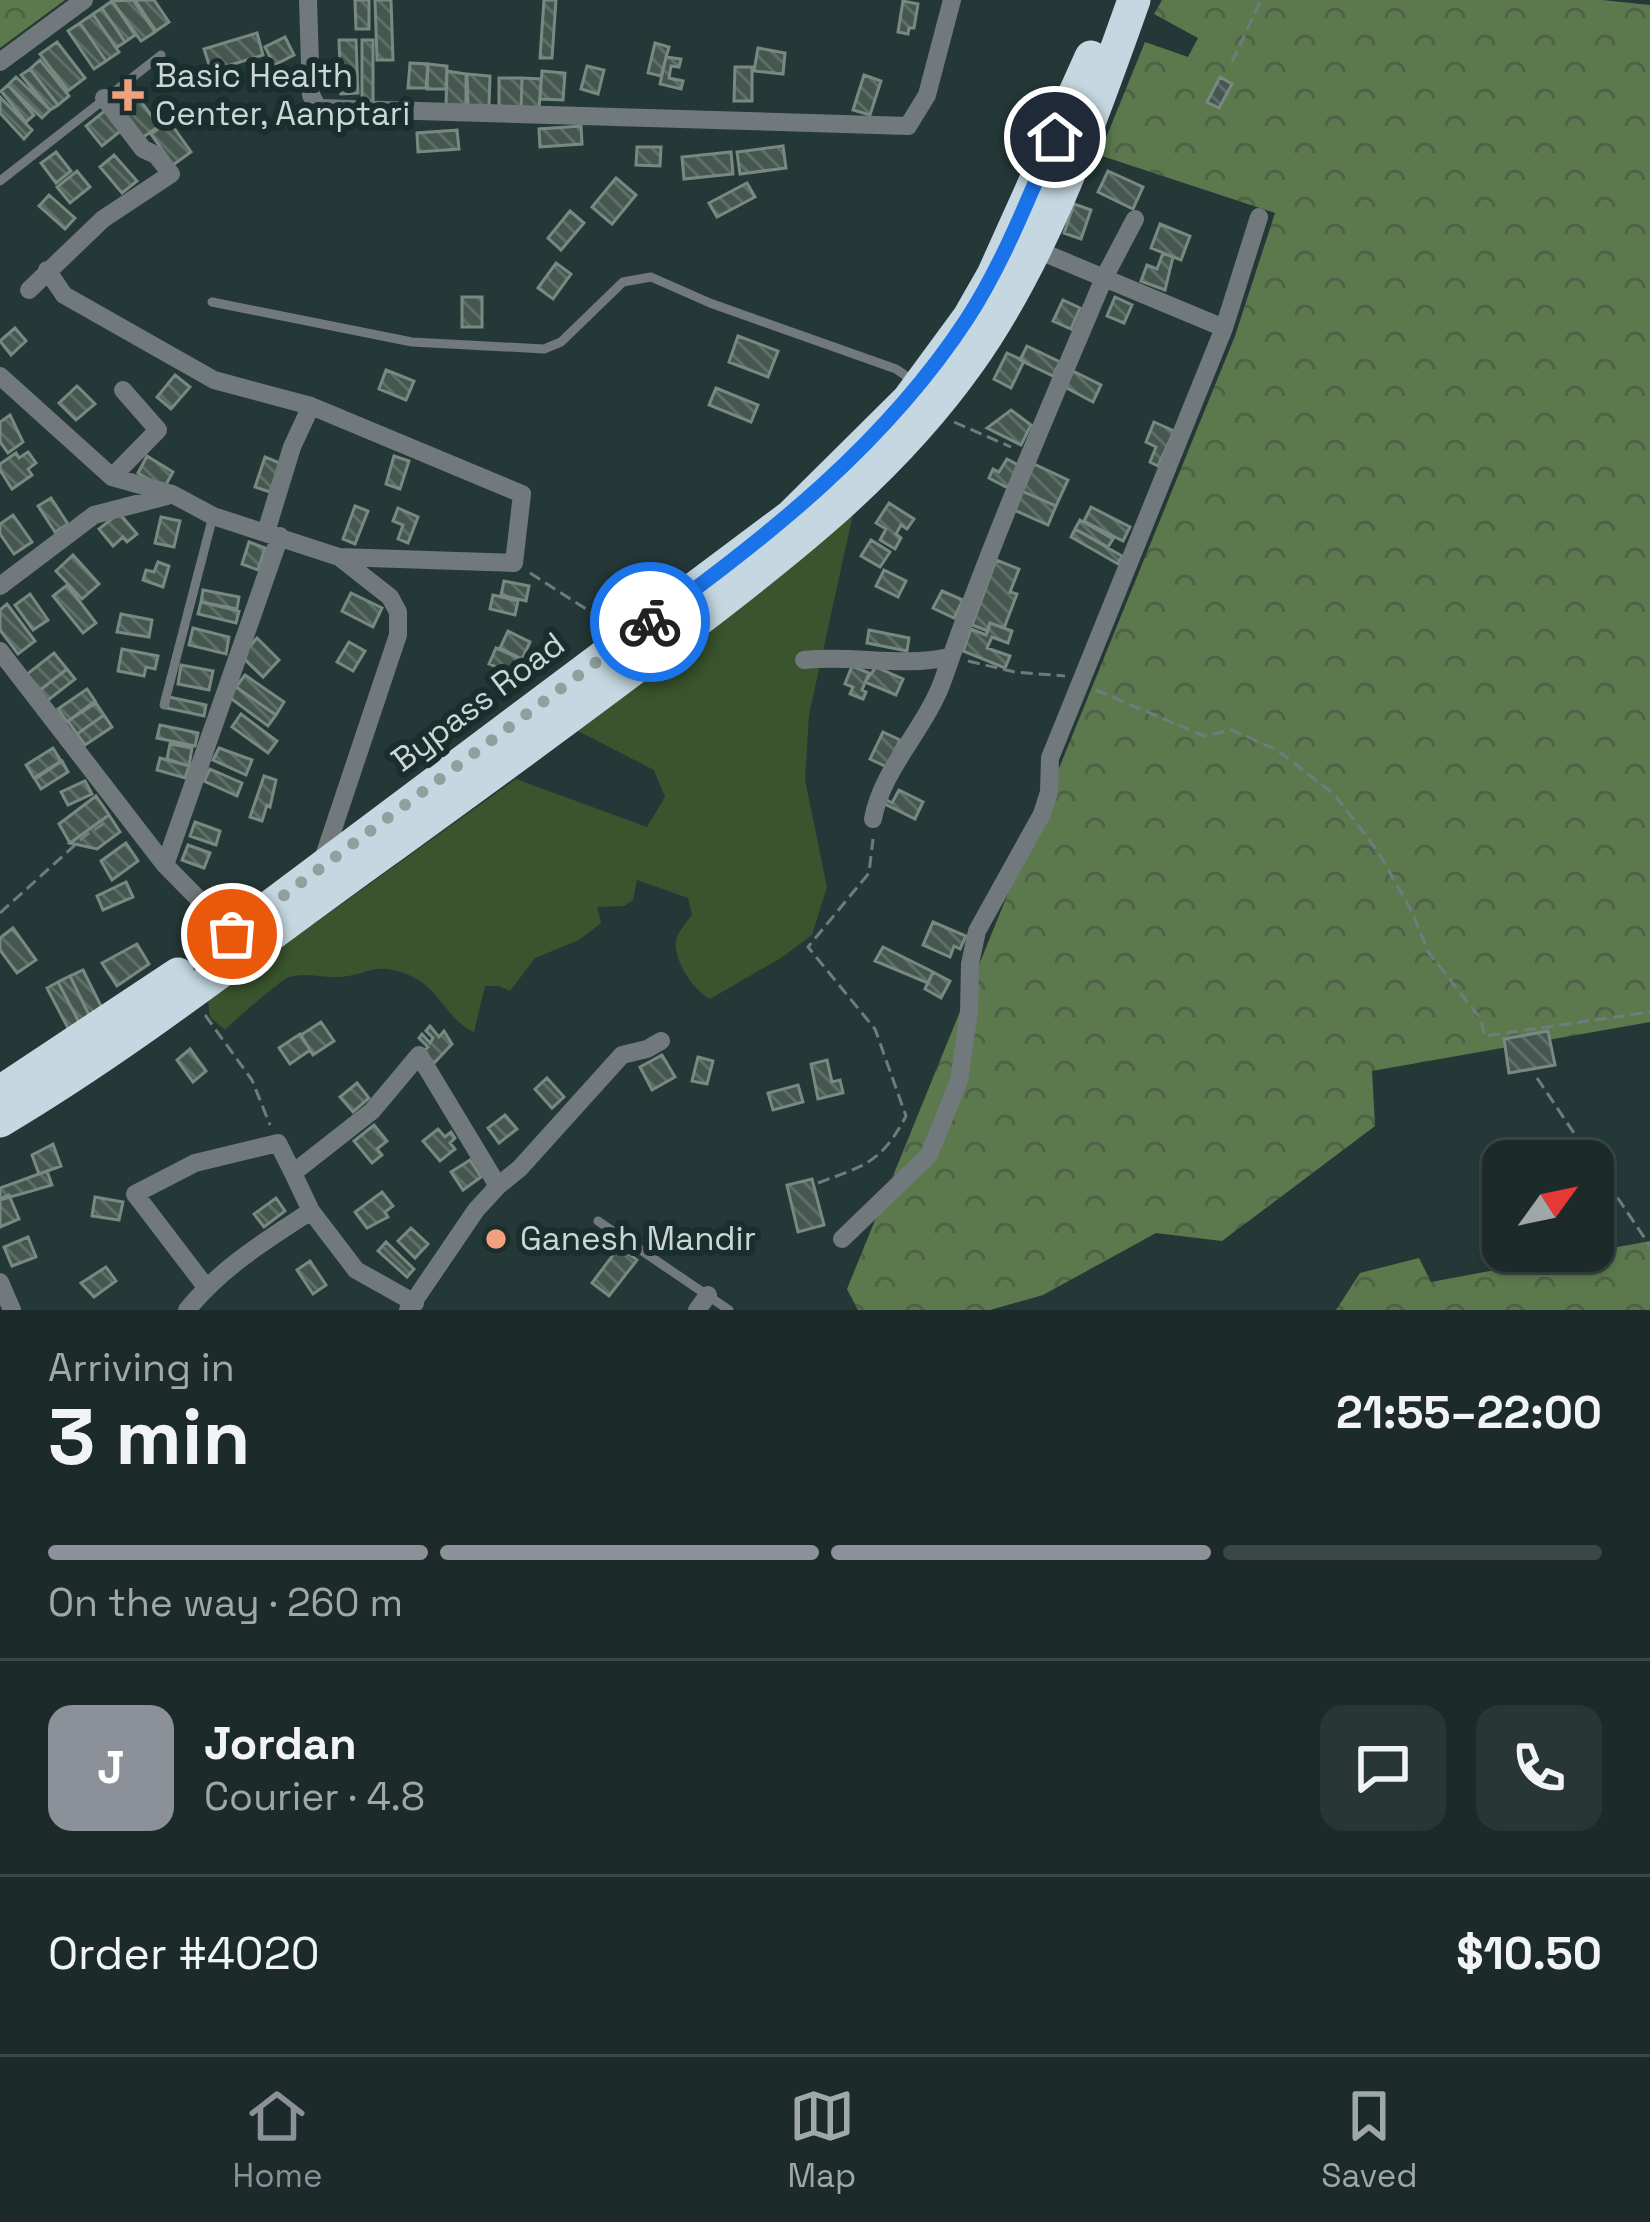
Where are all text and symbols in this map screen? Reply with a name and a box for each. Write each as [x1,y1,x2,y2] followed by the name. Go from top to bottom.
[155,55,410,135] place label: Basic Health Center, Aanptari
[112,79,144,111] marker: Basic Health Center, Aanptari
[1004,86,1106,188] pin
[1022,104,1088,170] icon: home
[590,562,710,682] courier
[617,589,683,655] icon: bike
[383,623,573,781] street label: Bypass Road
[181,883,283,985] pin
[199,901,265,967] icon: bag
[1482,1140,1614,1272] north arrow
[1482,1140,1614,1272] map controls
[520,1218,756,1260] place label: Ganesh Mandir
[483,1226,509,1252] marker: Ganesh Mandir
[48,1343,235,1392] text: Arriving in
[1336,1384,1602,1441] text: 21:55–22:00
[48,1387,251,1487] text: 3 min
[48,1578,403,1627] text: On the way · 260 m
[1320,1705,1446,1831] button: chat
[1476,1705,1602,1831] button: phone
[204,1715,357,1772] text: Jordan
[97,1739,125,1796] text: J
[204,1772,425,1821] text: Courier · 4.8
[48,1925,320,1982] text: Order #4020
[1456,1925,1602,1982] text: $10.50
[233,2083,322,2197] tab: Home
[787,2083,856,2197] tab: Map
[1321,2083,1417,2197] tab: Saved

